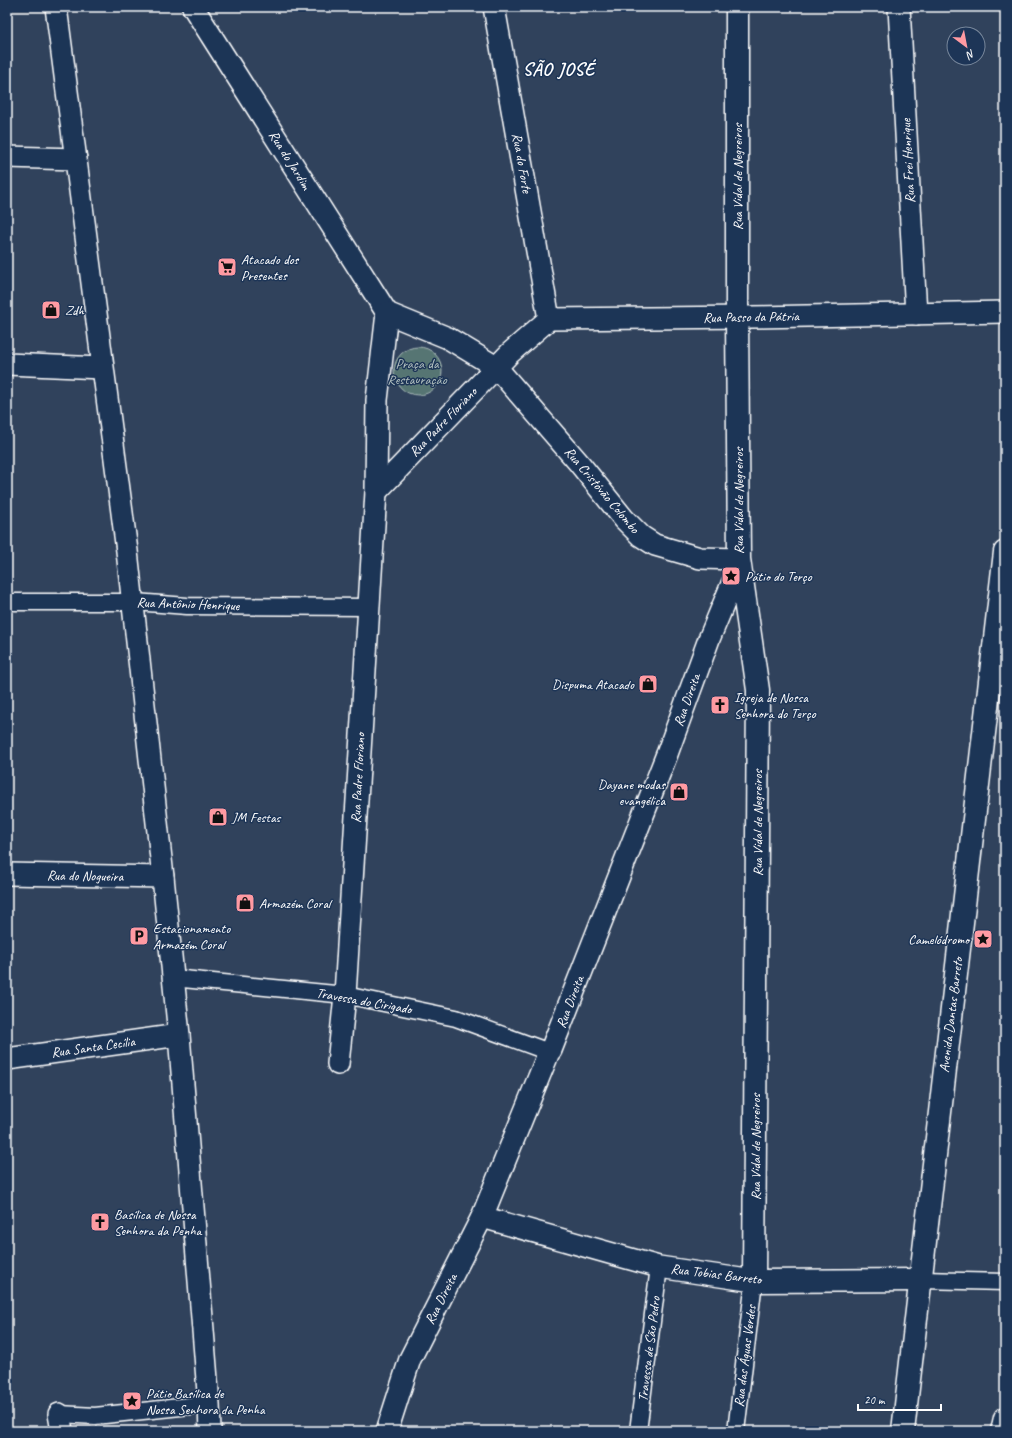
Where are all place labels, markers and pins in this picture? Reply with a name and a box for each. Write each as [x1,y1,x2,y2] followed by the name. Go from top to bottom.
[241,251,300,284] place label: Atacado dos Presentes
[216,256,238,278] supermarket icon: Atacado dos Presentes
[40,299,62,321] shop icon: Zdh
[65,302,84,319] place label: Zdh
[720,565,742,587] place icon: Pátio do Terço
[745,568,813,585] place label: Pátio do Terço
[637,673,659,695] shop icon: Dispuma Atacado
[552,676,635,693] place label: Dispuma Atacado
[734,689,817,722] place label: Igreja de Nossa Senhora do Terço
[709,694,731,716] church icon: Igreja de Nossa Senhora do Terço
[598,776,666,809] place label: Dayane modas evangélica
[668,781,690,803] shop icon: Dayane modas evangélica
[207,806,229,828] shop icon: JM Festas
[231,809,282,826] place label: JM Festas
[234,892,256,914] shop icon: Armazém Coral
[259,895,333,912] place label: Armazém Coral
[153,920,231,953] place label: Estacionamento Armazém Coral
[128,925,150,947] parking icon: Estacionamento Armazém Coral
[972,928,994,950] place icon: Camelódromo
[908,931,971,948] place label: Camelódromo
[114,1206,203,1239] place label: Basílica de Nossa Senhora da Penha
[89,1211,111,1233] church icon: Basílica de Nossa Senhora da Penha
[146,1385,266,1418] place label: Pátio Basílica de Nossa Senhora da Penha
[121,1390,143,1412] place icon: Pátio Basílica de Nossa Senhora da Penha

